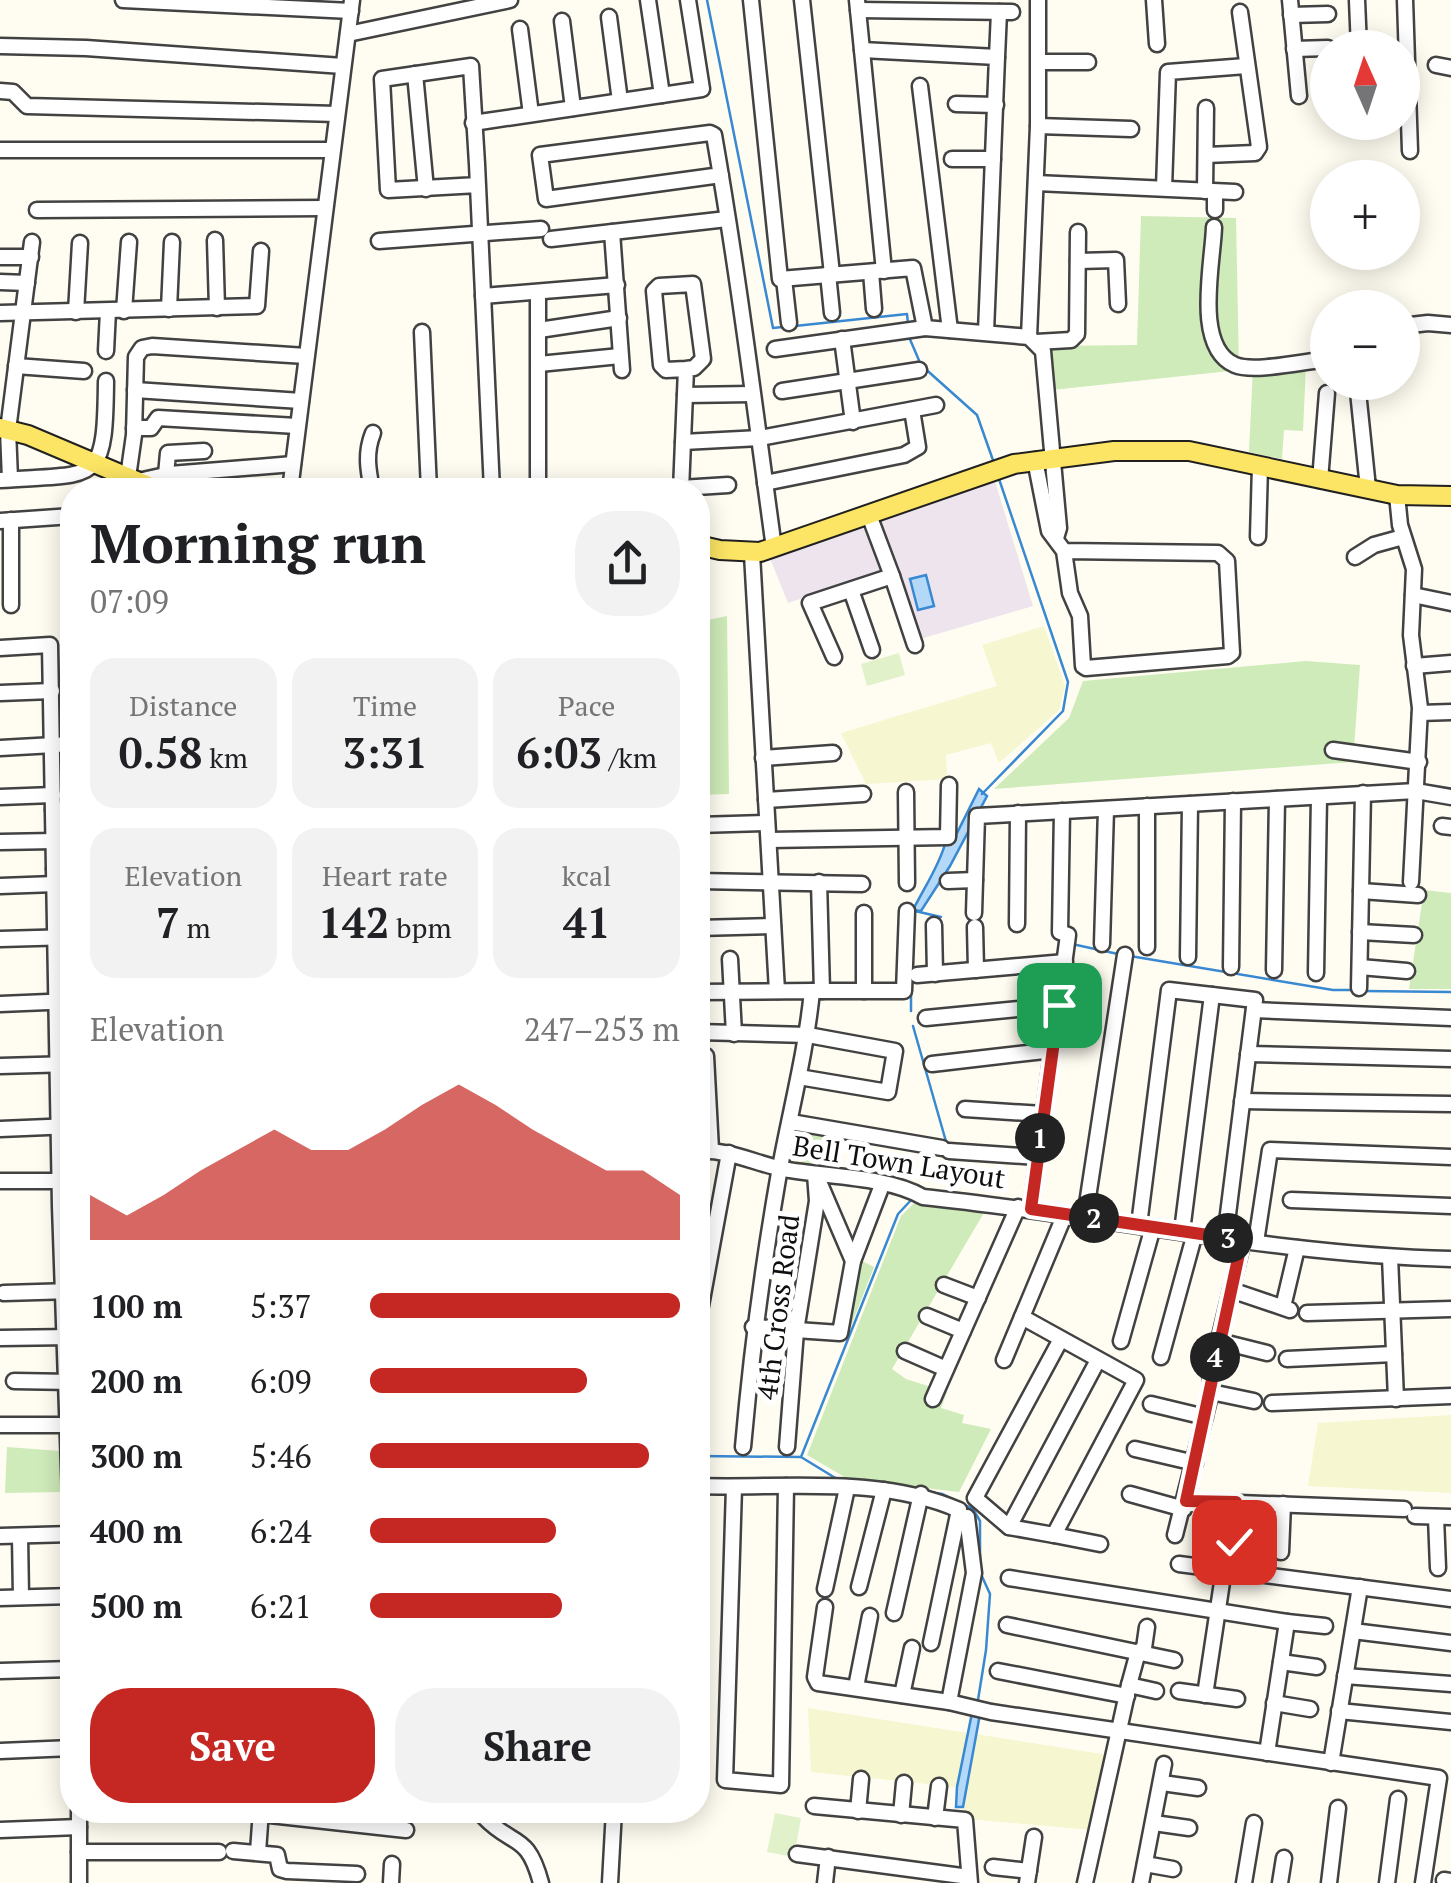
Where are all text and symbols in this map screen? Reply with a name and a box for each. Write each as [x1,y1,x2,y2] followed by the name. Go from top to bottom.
[1310,30,1420,140] north arrow
[1310,30,1420,400] map controls
[1310,160,1420,270] button: +
[1310,290,1420,400] button: −
[90,506,426,579] text: Morning run
[575,511,680,616] button: share
[90,580,169,622] text: 07:09
[129,687,237,724] text: Distance
[353,687,417,724] text: Time
[558,687,615,724] text: Pace
[119,724,202,780] text: 0.58
[342,724,428,780] text: 3:31
[516,724,602,780] text: 6:03
[202,739,248,776] text: km
[602,739,657,776] text: /km
[125,857,242,894] text: Elevation
[322,857,448,894] text: Heart rate
[562,857,612,894] text: kcal
[156,894,180,950] text: 7
[318,894,390,950] text: 142
[563,894,610,950] text: 41
[180,909,211,946] text: m
[390,909,452,946] text: bpm
[1017,963,1102,1048] pin
[1032,978,1087,1033] icon: arrive
[90,1008,224,1050] text: Elevation
[524,1008,680,1050] text: 247–253 m
[1015,1113,1065,1163] pin: 1
[1032,1119,1048,1156] text: 1
[790,1126,1009,1197] street label: Bell Town Layout
[1069,1193,1119,1243] pin: 2
[1086,1199,1102,1236] text: 2
[748,1212,807,1402] street label: 4th Cross Road
[1203,1213,1253,1263] pin: 3
[1220,1219,1236,1256] text: 3
[90,1285,182,1327] text: 100 m
[250,1285,312,1327] text: 5:37
[1190,1332,1240,1382] pin: 4
[1207,1338,1223,1375] text: 4
[90,1360,182,1402] text: 200 m
[250,1360,312,1402] text: 6:09
[90,1435,182,1477] text: 300 m
[250,1435,312,1477] text: 5:46
[1192,1500,1277,1585] pin
[90,1510,182,1552] text: 400 m
[250,1510,312,1552] text: 6:24
[1207,1515,1262,1570] icon: check
[90,1585,182,1627] text: 500 m
[250,1585,312,1627] text: 6:21
[90,1688,375,1803] button: Save
[395,1688,680,1803] button: Share

